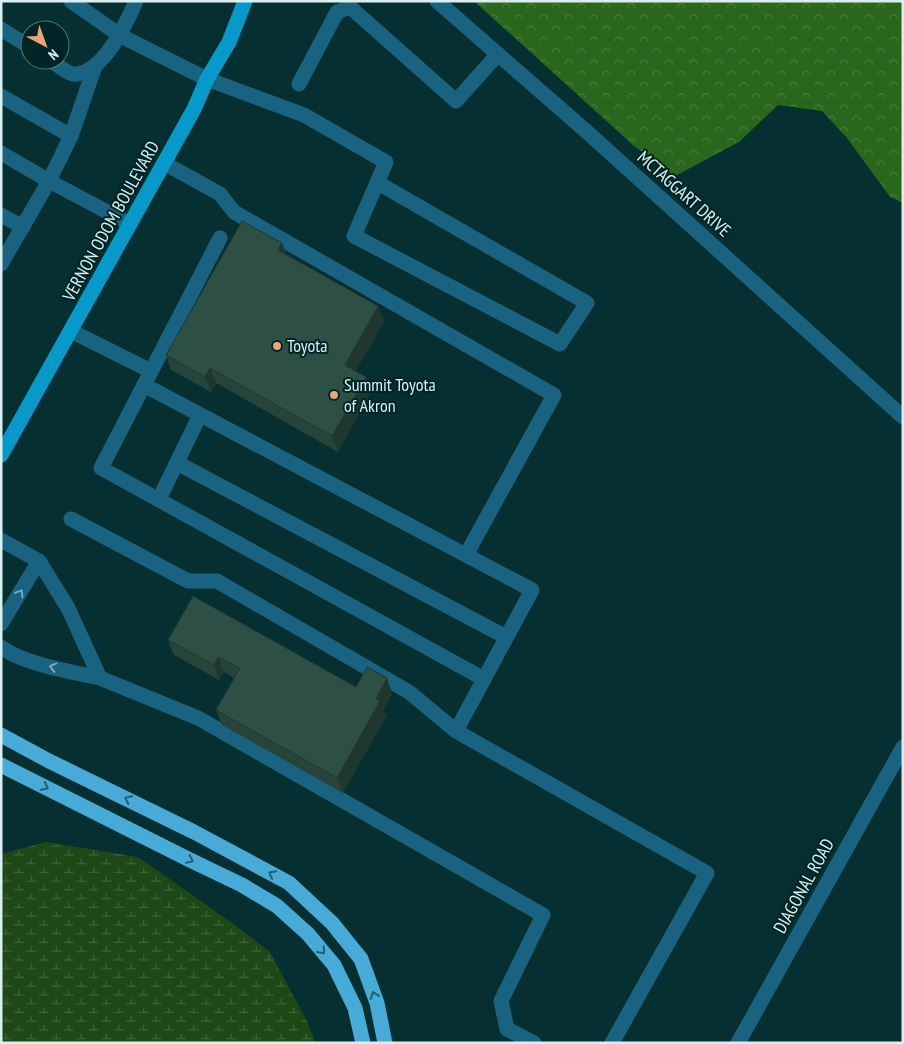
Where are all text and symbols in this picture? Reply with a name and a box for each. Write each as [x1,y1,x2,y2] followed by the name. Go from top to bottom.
[20,20,70,70] north arrow
[45,46,62,64] text: N
[57,137,164,306] street label: VERNON ODOM BOULEVARD
[633,146,736,242] street label: MCTAGGART DRIVE
[287,334,327,357] place label: Toyota
[271,340,283,352] marker: Toyota
[344,373,436,417] place label: Summit Toyota of Akron
[328,389,340,401] marker: Summit Toyota of Akron
[14,589,24,598] one-way arrow
[48,662,57,673] one-way arrow
[40,781,49,791] one-way arrow
[124,795,133,806] one-way arrow
[768,834,839,937] street label: DIAGONAL ROAD
[185,854,194,864] one-way arrow
[269,870,278,880] one-way arrow
[316,945,325,954] one-way arrow
[370,992,380,1000] one-way arrow

